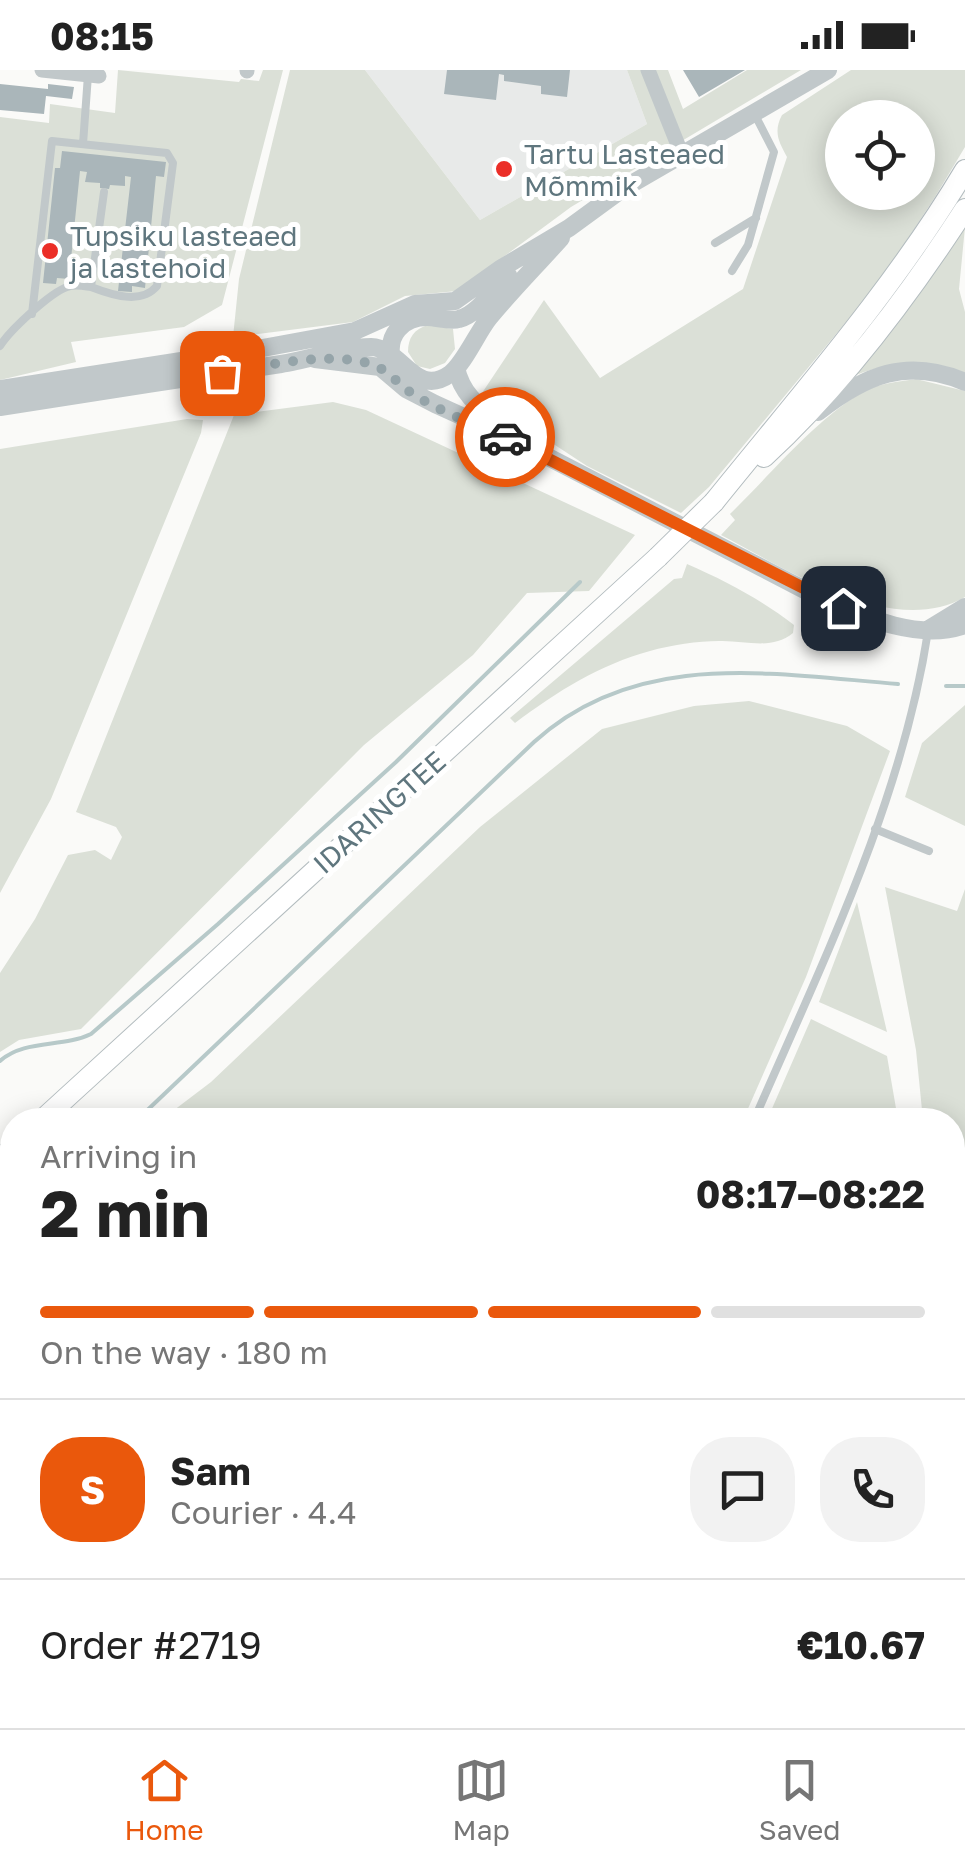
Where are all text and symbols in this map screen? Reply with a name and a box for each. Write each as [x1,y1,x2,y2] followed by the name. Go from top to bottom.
[50,13,154,58] text: 08:15
[825,100,935,210] map controls
[825,100,935,210] button: locate
[524,137,725,202] place label: Tartu Lasteaed Mõmmik
[493,158,515,180] marker: Tartu Lasteaed Mõmmik
[69,219,297,284] place label: Tupsiku lasteaed ja lastehoid
[39,240,61,262] marker: Tupsiku lasteaed ja lastehoid
[180,331,265,416] pin
[195,346,250,401] icon: bag
[455,387,555,487] courier
[478,410,533,465] icon: car
[801,566,886,651] pin
[816,581,871,636] icon: home
[306,744,452,880] street label: IDARINGTEE
[40,1137,197,1175] text: Arriving in
[696,1171,925,1216] text: 08:17–08:22
[40,1173,210,1251] text: 2 min
[40,1333,328,1371] text: On the way · 180 m
[690,1437,795,1542] button: chat
[820,1437,925,1542] button: phone
[170,1448,251,1493] text: Sam
[80,1467,105,1512] text: S
[170,1493,357,1531] text: Courier · 4.4
[40,1622,262,1667] text: Order #2719
[797,1622,925,1667] text: €10.67
[125,1753,204,1846] tab: Home
[453,1753,510,1846] tab: Map
[759,1753,841,1846] tab: Saved

